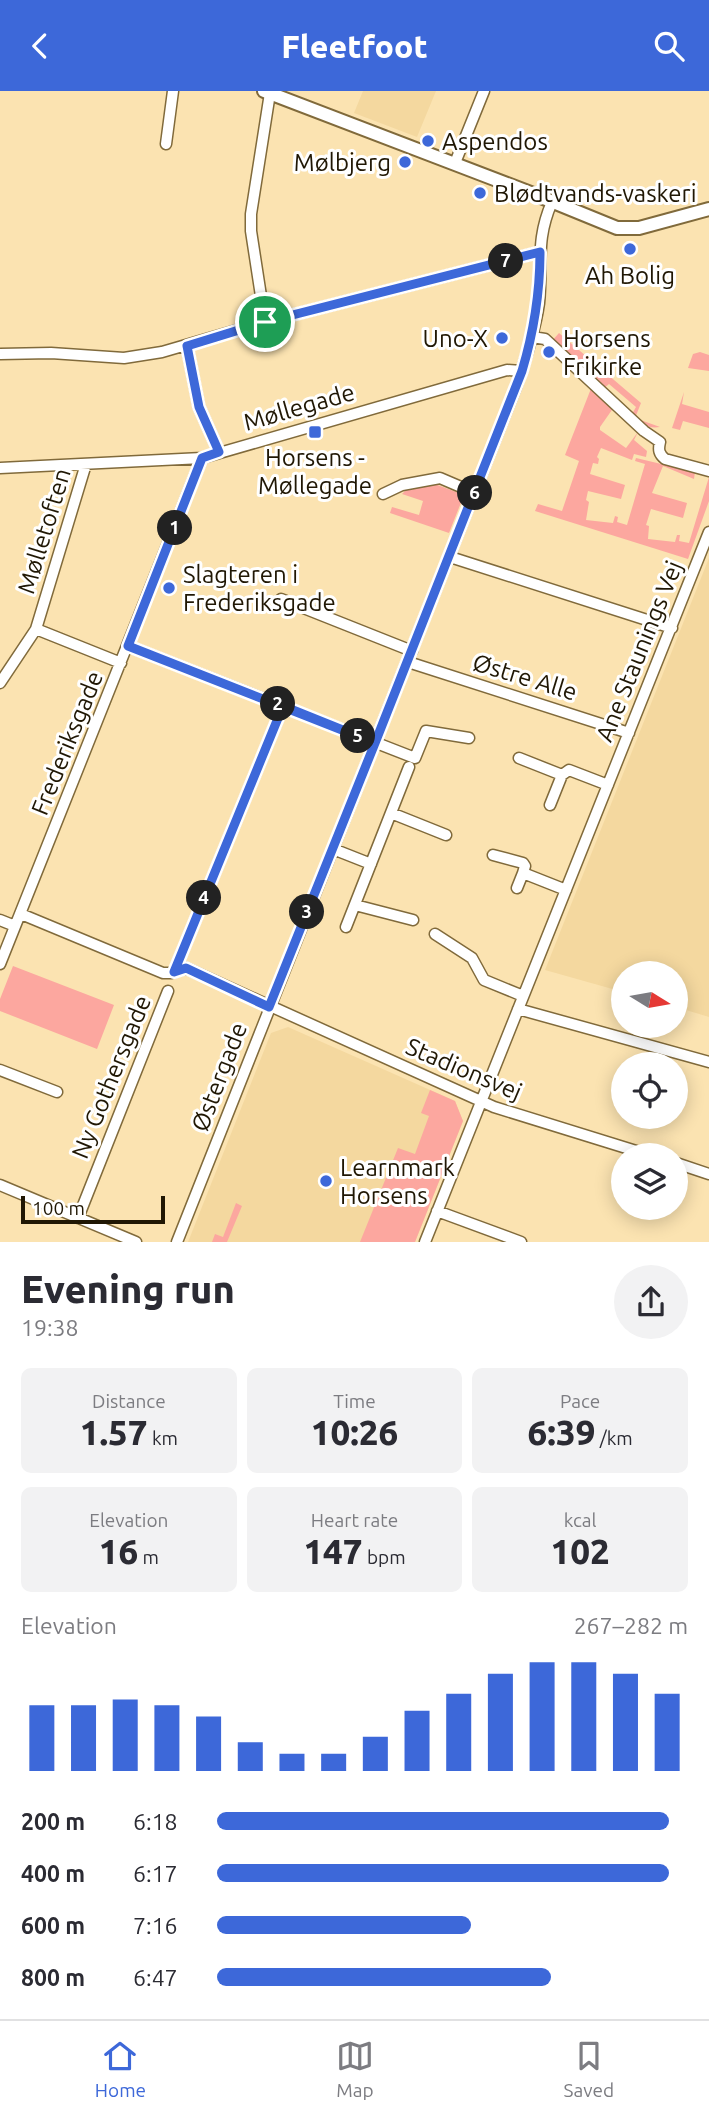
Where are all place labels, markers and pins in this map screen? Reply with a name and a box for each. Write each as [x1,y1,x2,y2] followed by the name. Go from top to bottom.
[442,128,548,155] place label: Aspendos
[420,133,436,149] marker: Aspendos
[294,149,391,176] place label: Mølbjerg
[397,154,413,170] marker: Mølbjerg
[494,180,697,207] place label: Blødtvands-vaskeri
[472,185,488,201] marker: Blødtvands-vaskeri
[622,241,638,257] marker: Ah Bolig
[489,243,524,279] pin: 7
[585,262,675,289] place label: Ah Bolig
[235,292,295,352] pin
[423,325,488,352] place label: Uno-X
[563,325,651,380] place label: Horsens Frikirke
[494,330,510,346] marker: Uno-X
[541,344,557,360] marker: Horsens Frikirke
[307,424,323,440] marker: Horsens - Møllegade
[258,444,372,499] place label: Horsens - Møllegade
[458,475,492,511] pin: 6
[158,511,192,545] pin: 1
[183,561,336,616] place label: Slagteren i Frederiksgade
[161,580,177,596] marker: Slagteren i Frederiksgade
[260,687,296,721] pin: 2
[340,719,376,753] pin: 5
[186,881,222,915] pin: 4
[290,895,324,929] pin: 3
[340,1154,455,1209] place label: Learnmark Horsens
[318,1173,334,1189] marker: Learnmark Horsens

